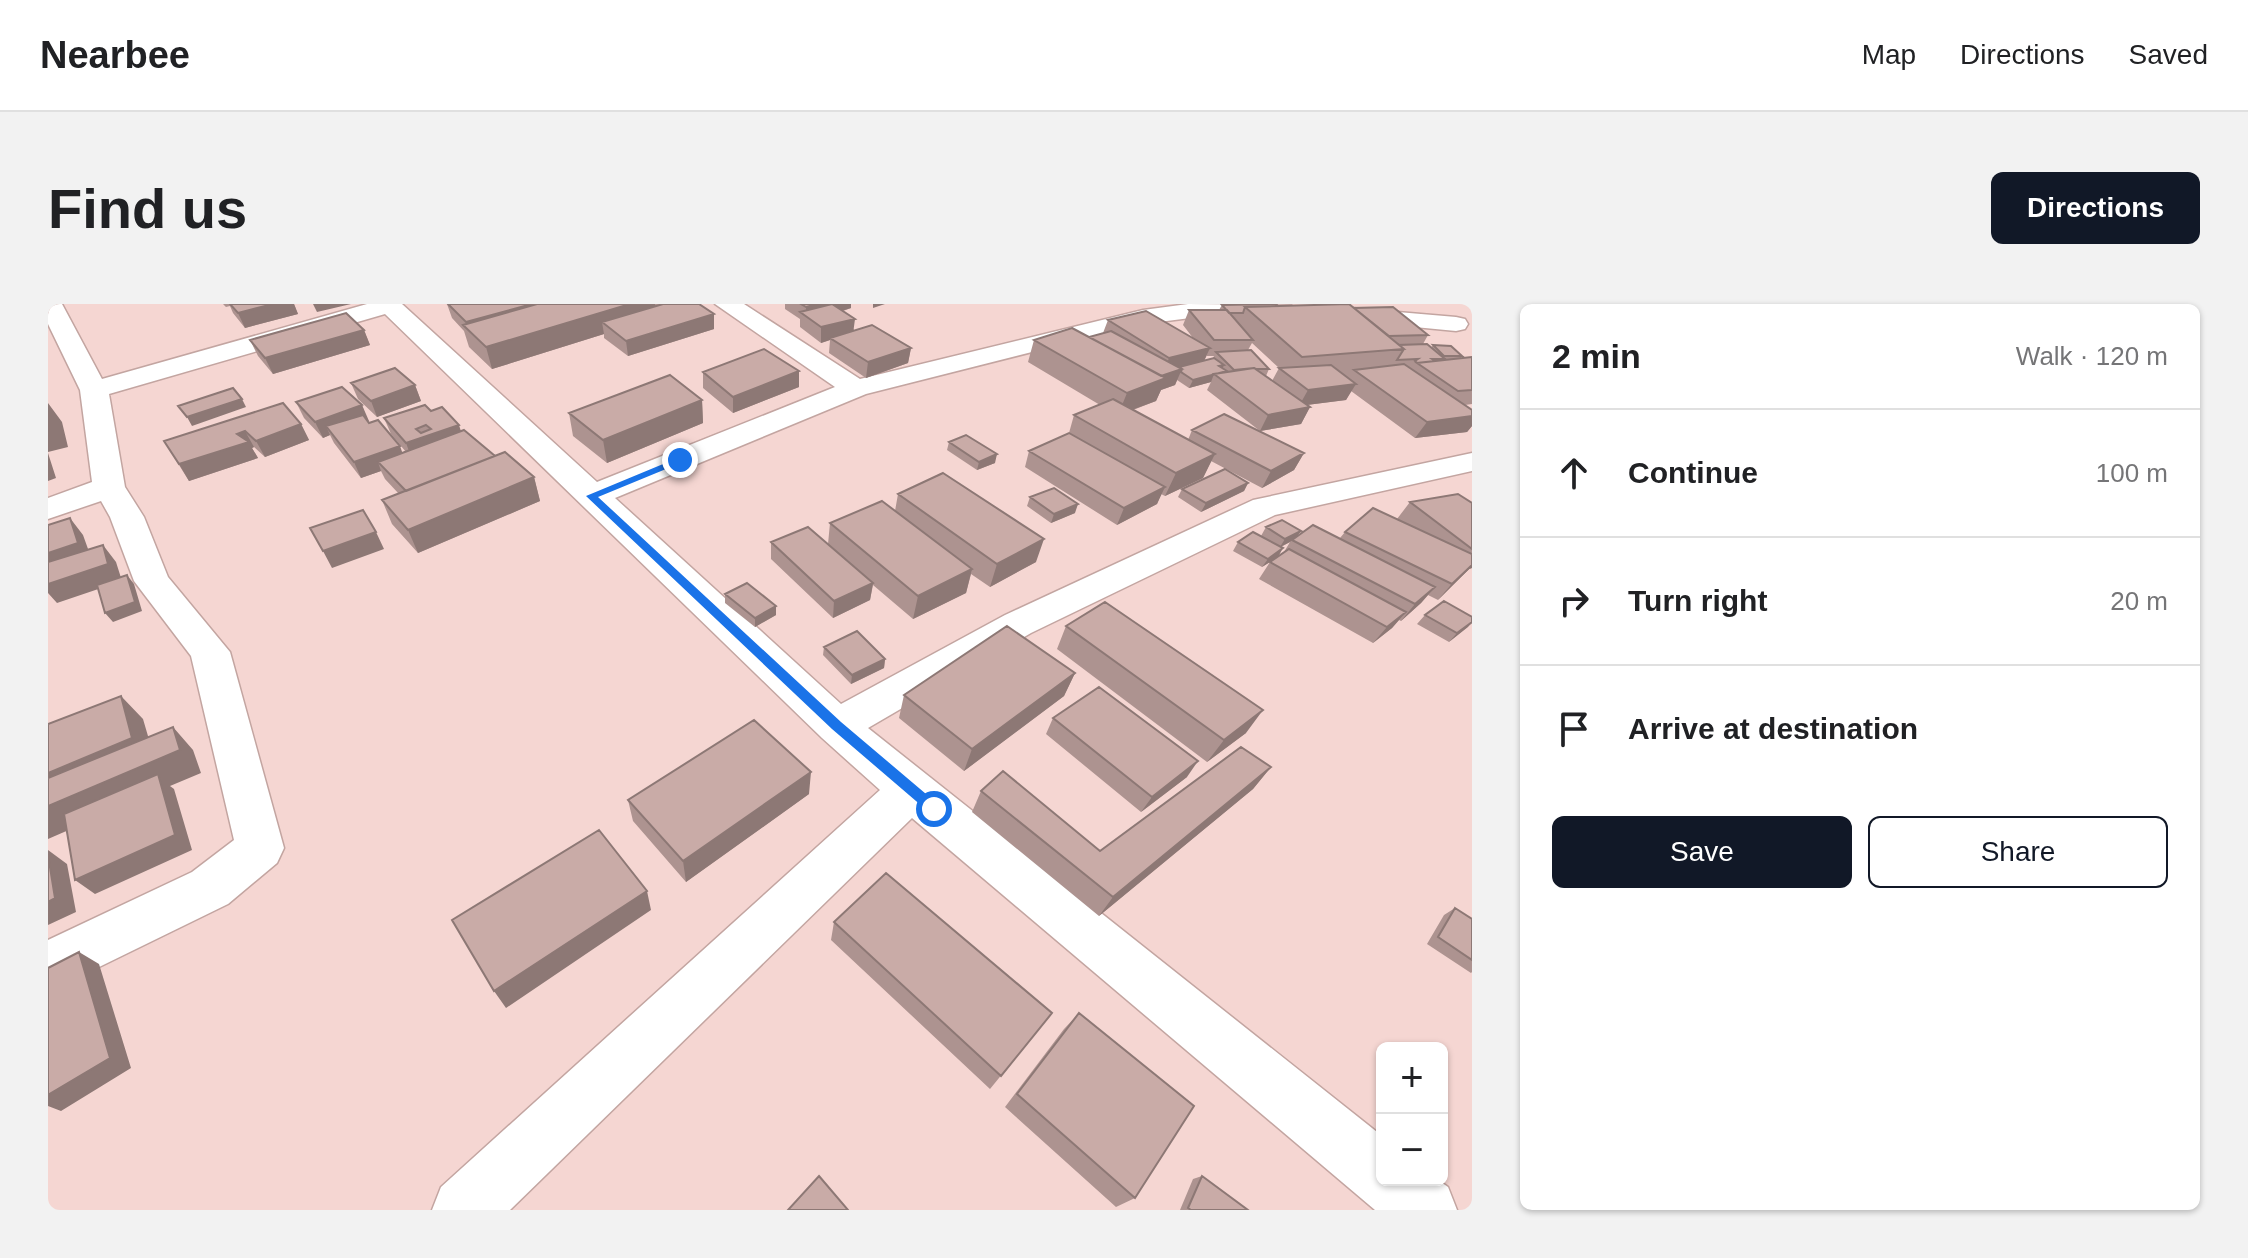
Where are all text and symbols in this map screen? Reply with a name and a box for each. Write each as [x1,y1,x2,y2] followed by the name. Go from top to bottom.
[40,34,190,76] text: Nearbee
[1862,39,1916,70] text: Map
[1960,39,2085,70] text: Directions
[2129,39,2208,70] text: Saved
[1991,172,2200,244] button: Directions
[48,177,247,240] text: Find us
[1552,337,1641,375] text: 2 min
[2016,341,2168,371] text: Walk · 120 m
[662,442,698,478] route end
[1552,451,1596,495] icon: ahead
[1628,456,1758,489] text: Continue
[2096,458,2168,488] text: 100 m
[1552,579,1596,623] icon: right
[1628,584,1767,617] text: Turn right
[2110,586,2168,616] text: 20 m
[1552,707,1596,751] icon: arrive
[1628,712,1918,745] text: Arrive at destination
[916,791,952,827] route start
[1552,816,1852,888] button: Save
[1868,816,2168,888] button: Share
[1376,1042,1448,1186] map controls
[1376,1042,1448,1114] button: +
[1376,1114,1448,1186] button: −

